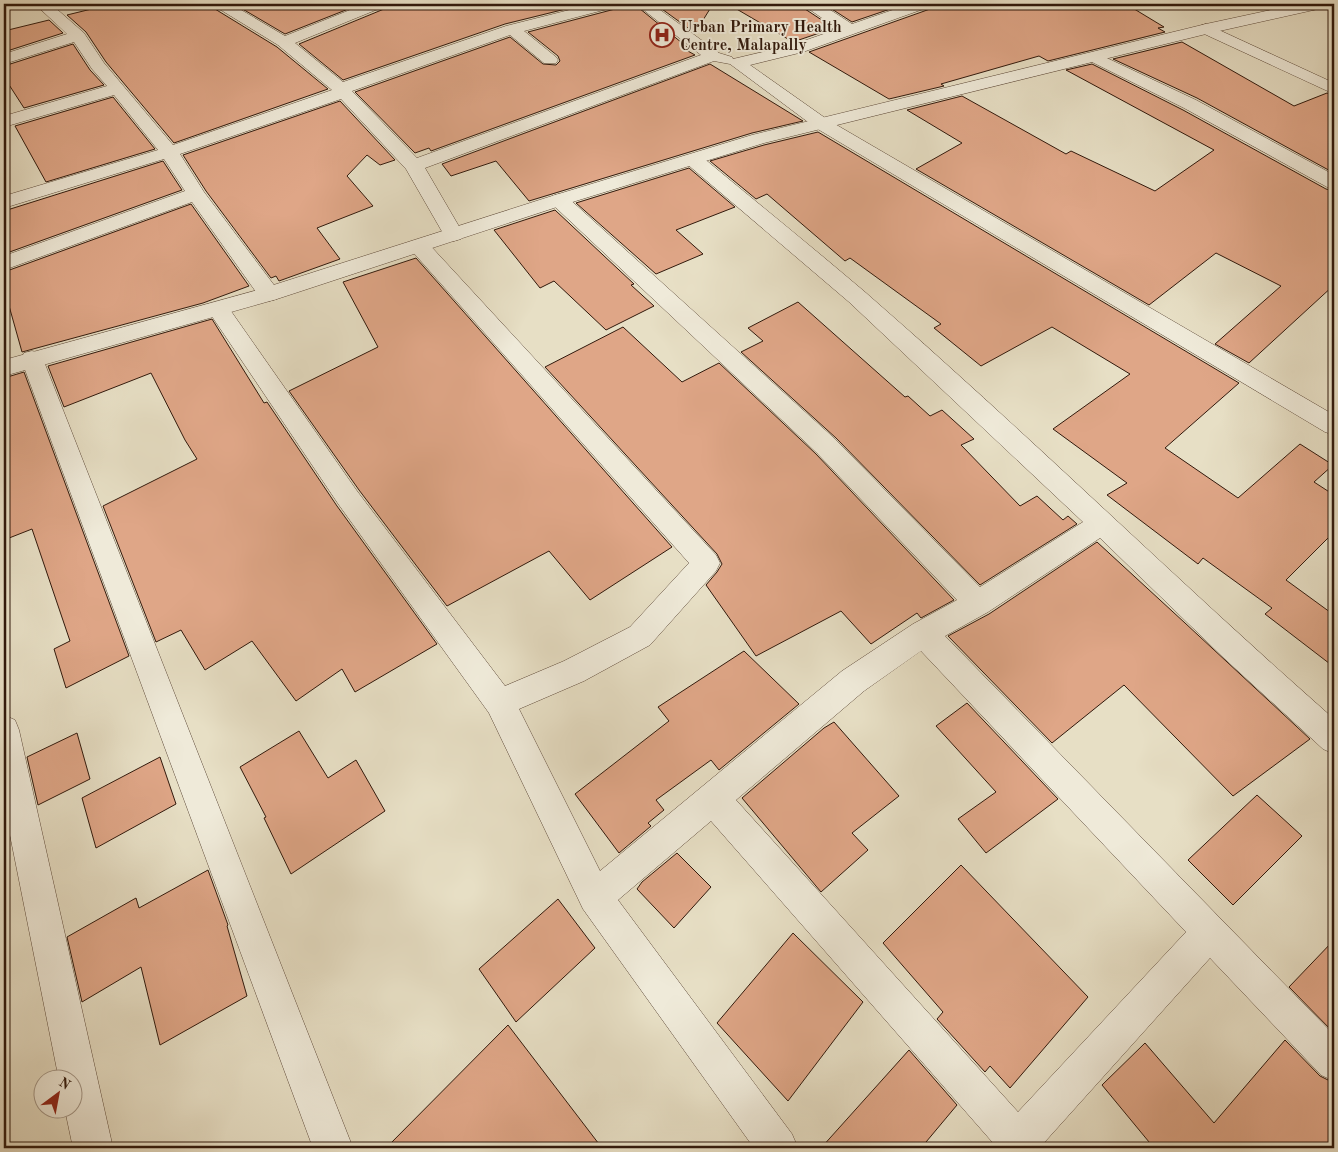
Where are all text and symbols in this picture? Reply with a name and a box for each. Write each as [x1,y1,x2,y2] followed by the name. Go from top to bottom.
[680,20,842,54] place label: Urban Primary Health Centre, Malapally
[649,22,675,48] hospital icon: Urban Primary Health Centre, Malapally
[32,1070,82,1120] north arrow
[56,1075,73,1093] text: N

